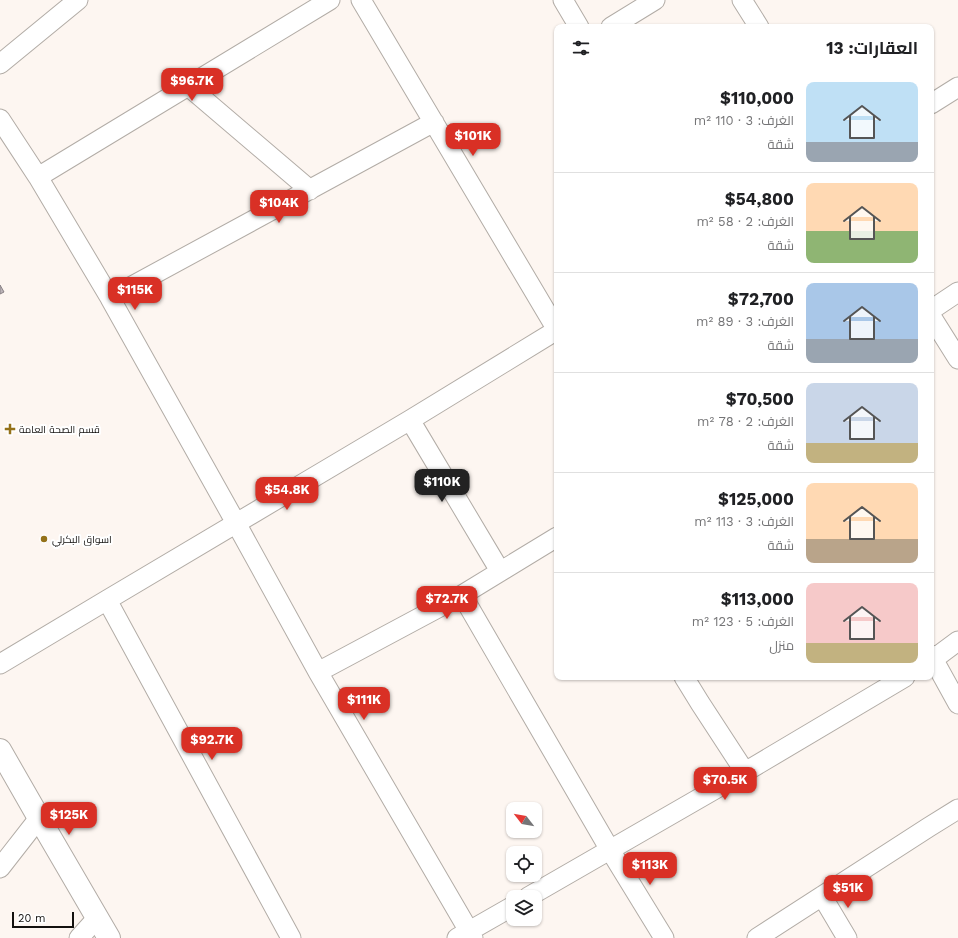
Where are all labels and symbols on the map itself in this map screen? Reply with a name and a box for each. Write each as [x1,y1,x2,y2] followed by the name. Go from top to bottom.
[159,68,225,102] pin: $96.7K
[445,123,501,157] pin: $101K
[251,190,307,224] pin: $104K
[107,277,163,311] pin: $115K
[4,423,16,435] marker: قسم الصحة العامة
[19,424,100,437] place label: قسم الصحة العامة
[414,469,470,503] pin: $110K
[254,477,320,511] pin: $54.8K
[39,534,49,544] marker: اسواق البكرلي
[52,534,112,547] place label: اسواق البكرلي
[414,586,480,620] pin: $72.7K
[336,687,392,721] pin: $111K
[179,727,245,761] pin: $92.7K
[692,767,758,801] pin: $70.5K
[41,802,97,836] pin: $125K
[506,802,542,838] north arrow
[622,852,678,886] pin: $113K
[824,875,872,909] pin: $51K
[12,910,74,929] scale bar

